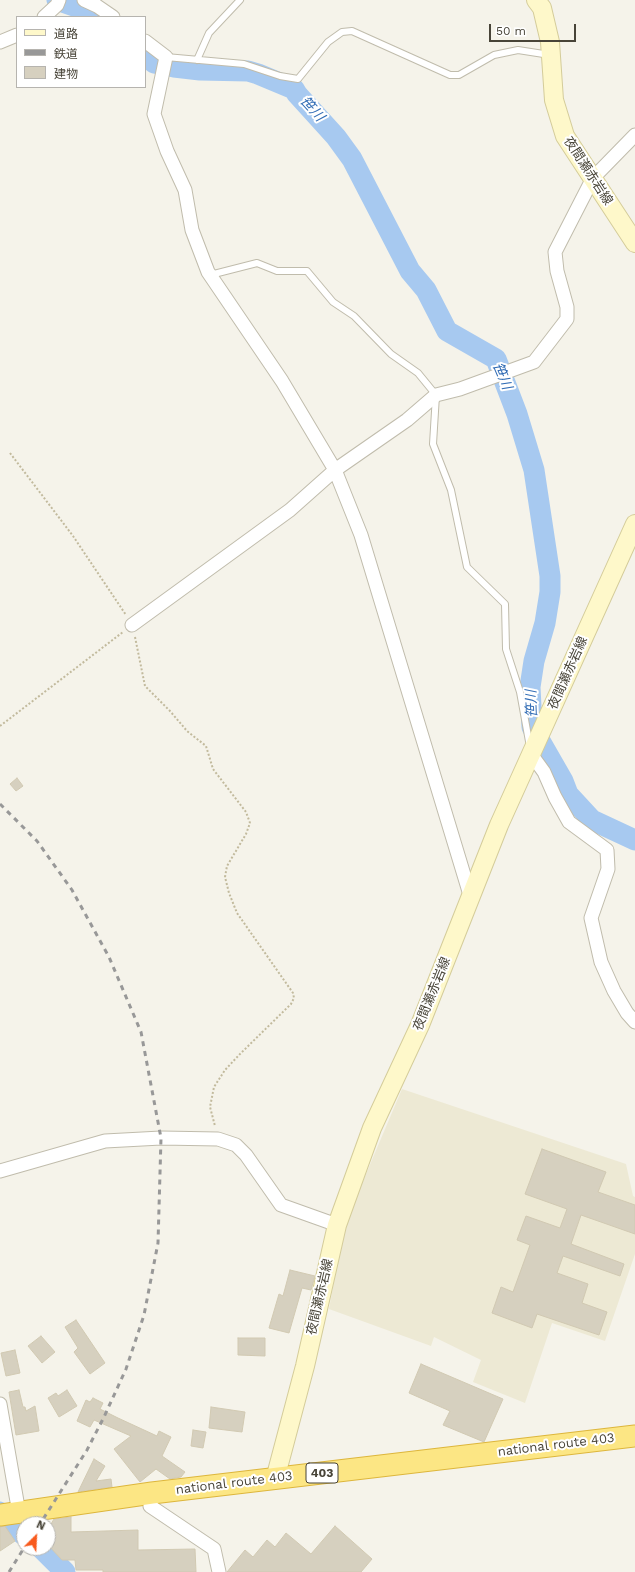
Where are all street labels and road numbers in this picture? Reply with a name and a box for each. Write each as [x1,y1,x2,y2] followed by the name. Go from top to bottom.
[560,134,616,208] street label: 夜間瀬赤岩線
[545,634,591,712] street label: 夜間瀬赤岩線
[410,955,454,1033] street label: 夜間瀬赤岩線
[304,1257,336,1337] street label: 夜間瀬赤岩線
[497,1430,615,1460] street label: national route 403
[306,1463,338,1483] road number: 403
[175,1468,293,1498] street label: national route 403

